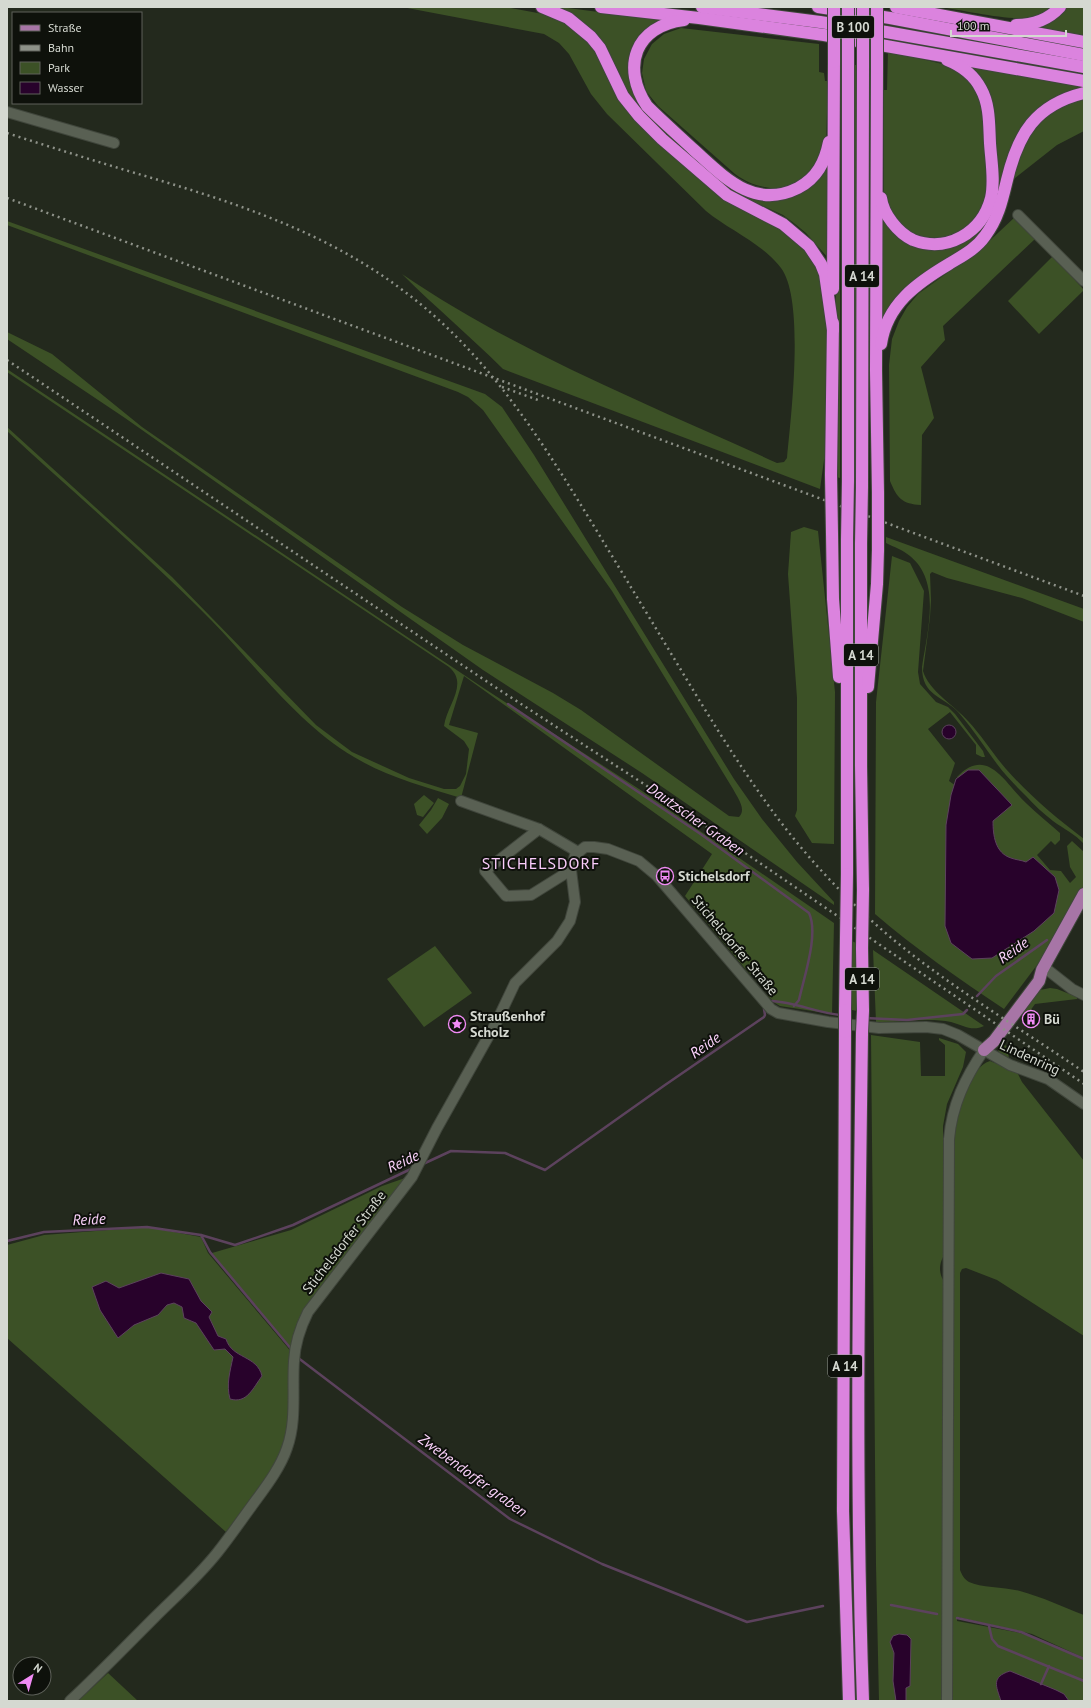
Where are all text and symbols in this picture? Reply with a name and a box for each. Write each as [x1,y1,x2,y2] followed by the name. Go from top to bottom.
[12,12,142,104] legend
[951,12,1066,38] scale bar
[832,16,874,38] road number: B 100
[957,18,990,33] text: 100 m
[48,20,82,35] text: Straße
[48,40,74,55] text: Bahn
[48,60,70,75] text: Park
[48,80,84,95] text: Wasser
[845,265,879,287] road number: A 14
[844,644,878,666] road number: A 14
[643,778,749,860] water label: Dautzscher Graben
[482,853,600,873] district label: STICHELSDORF
[655,866,675,886] bus stop icon: Stichelsdorf
[678,867,751,885] place label: Stichelsdorf
[688,891,782,999] street label: Stichelsdorfer Straße
[994,933,1032,967] water label: Reide
[845,968,879,990] road number: A 14
[470,1007,546,1041] place label: Straußenhof Scholz
[1021,1009,1041,1029] building icon: Bü
[1044,1010,1060,1028] place label: Bü
[447,1014,467,1034] place icon: Straußenhof Scholz
[686,1028,724,1062] water label: Reide
[997,1035,1063,1079] street label: Lindenring
[384,1145,422,1177] water label: Reide
[298,1187,390,1297] street label: Stichelsdorfer Straße
[72,1209,106,1229] water label: Reide
[828,1355,862,1377] road number: A 14
[414,1429,531,1521] water label: Zwebendorfer graben
[12,1656,52,1696] north arrow
[31,1660,45,1676] text: N

